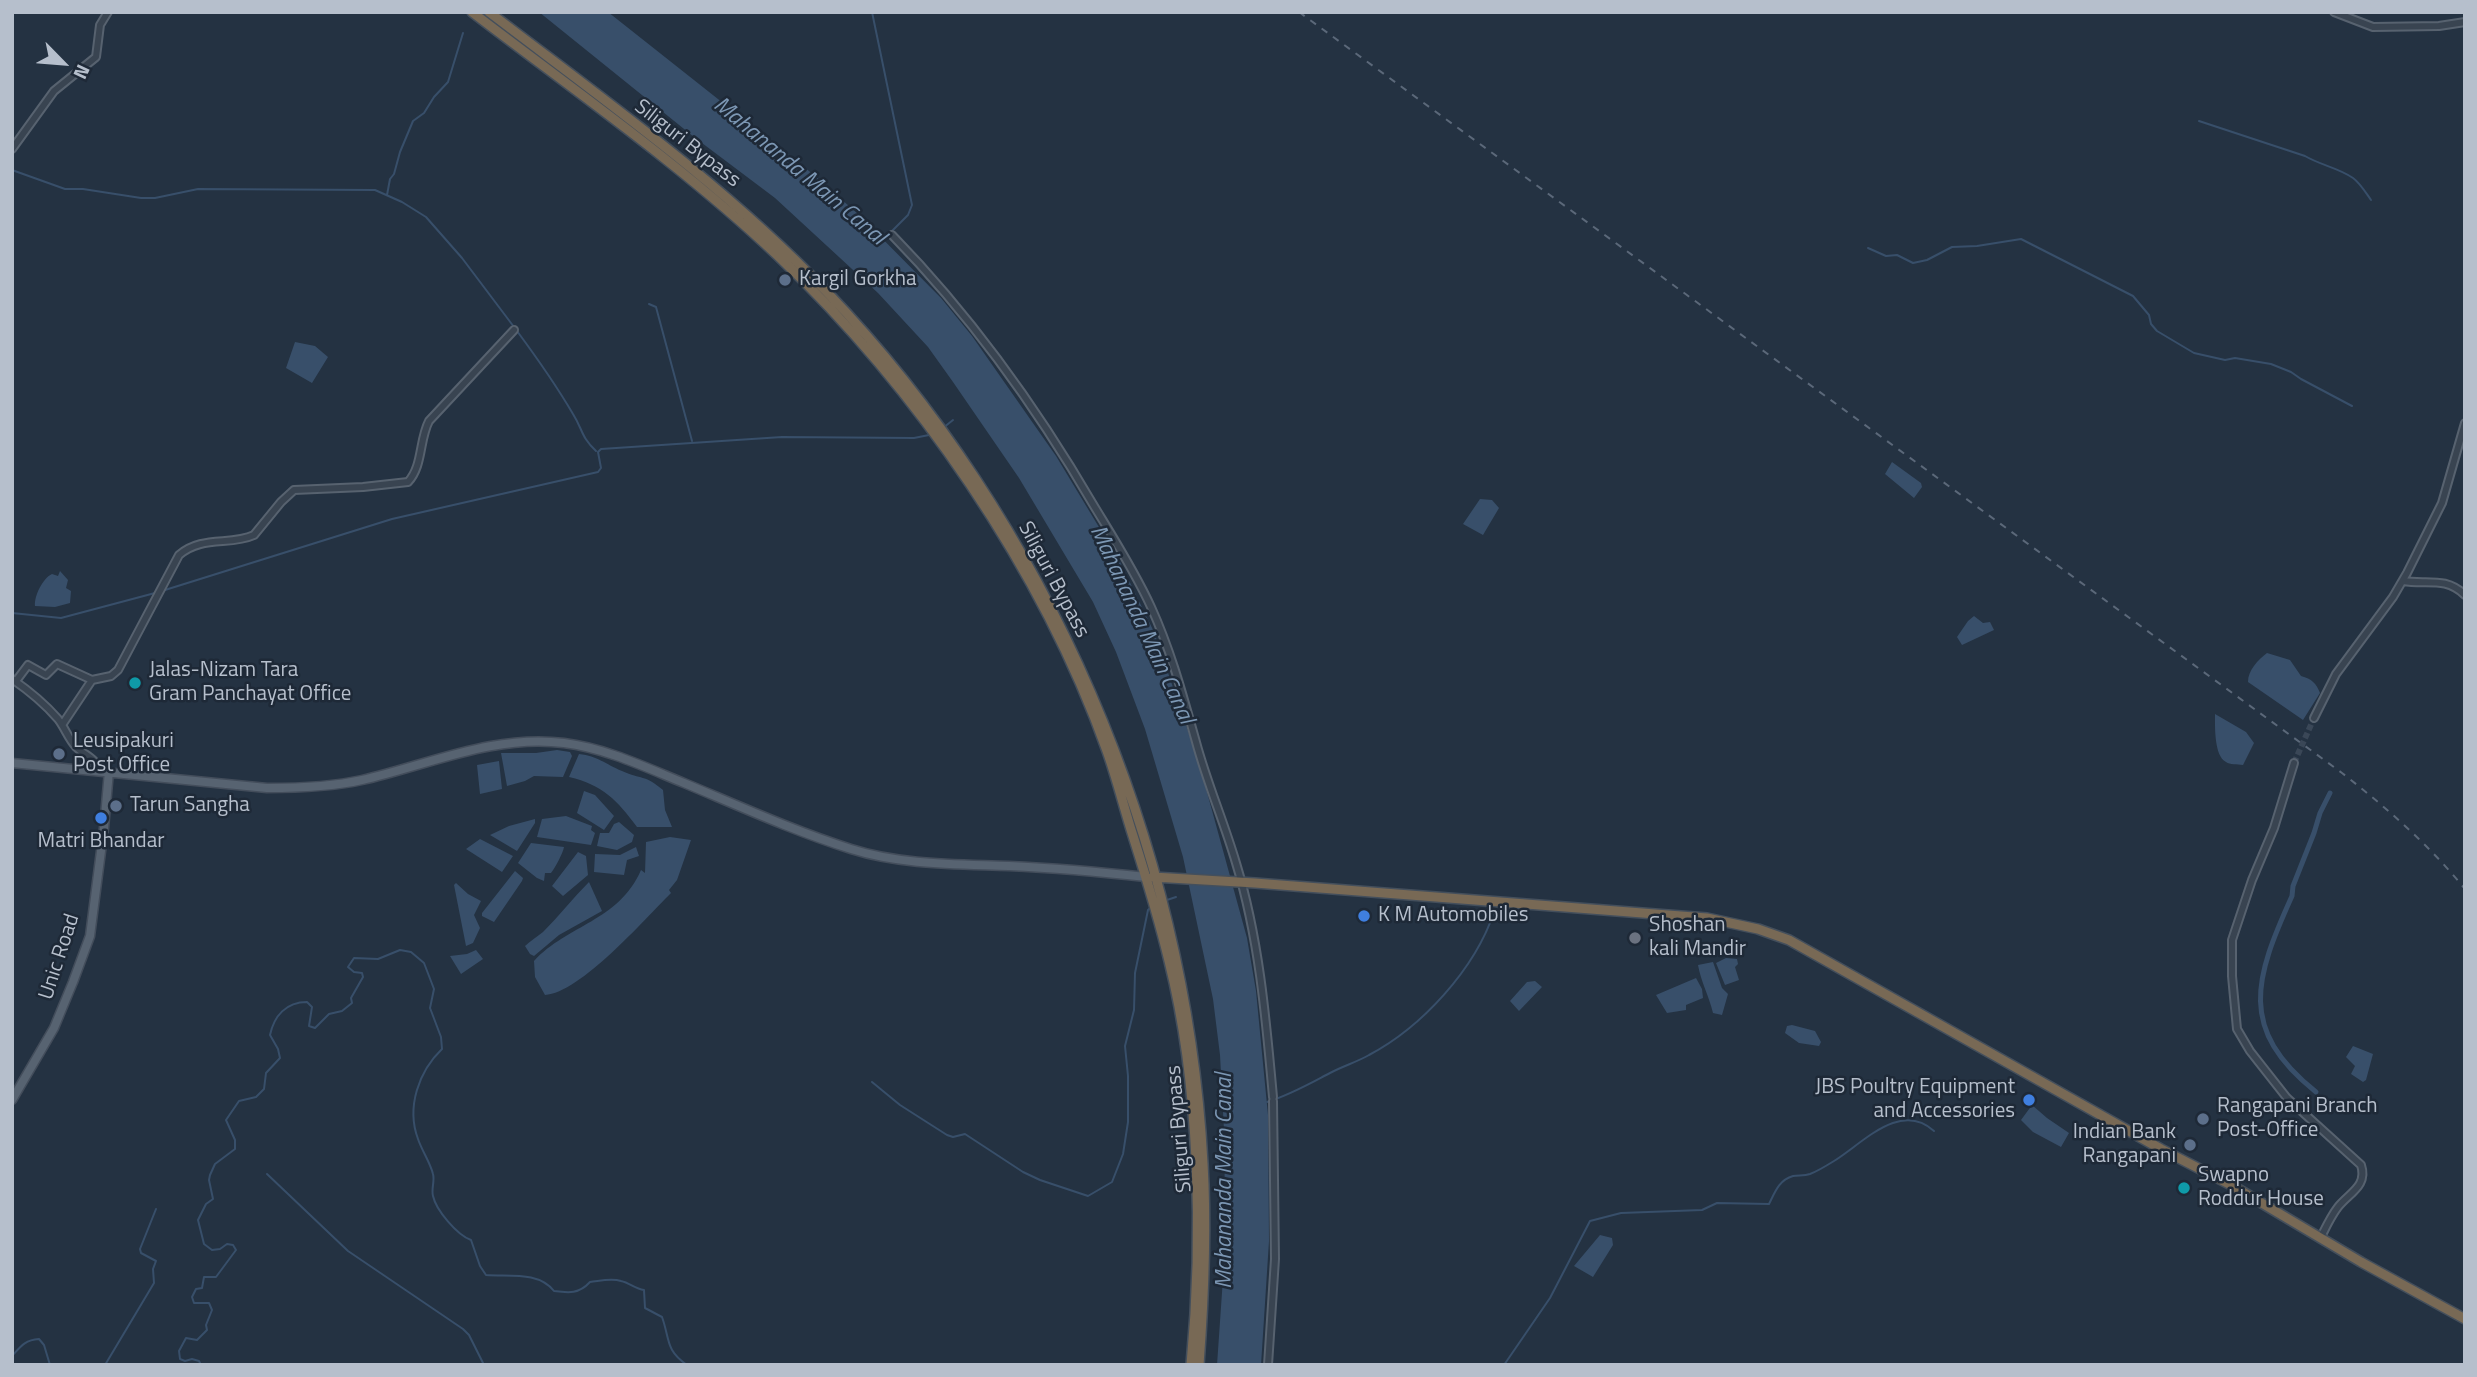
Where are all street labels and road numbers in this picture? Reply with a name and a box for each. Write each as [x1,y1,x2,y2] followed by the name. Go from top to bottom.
[629,95,745,193] street label: Siliguri Bypass
[1012,518,1094,642] street label: Siliguri Bypass
[34,911,86,1003] street label: Unic Road
[1162,1064,1198,1194] street label: Siliguri Bypass

